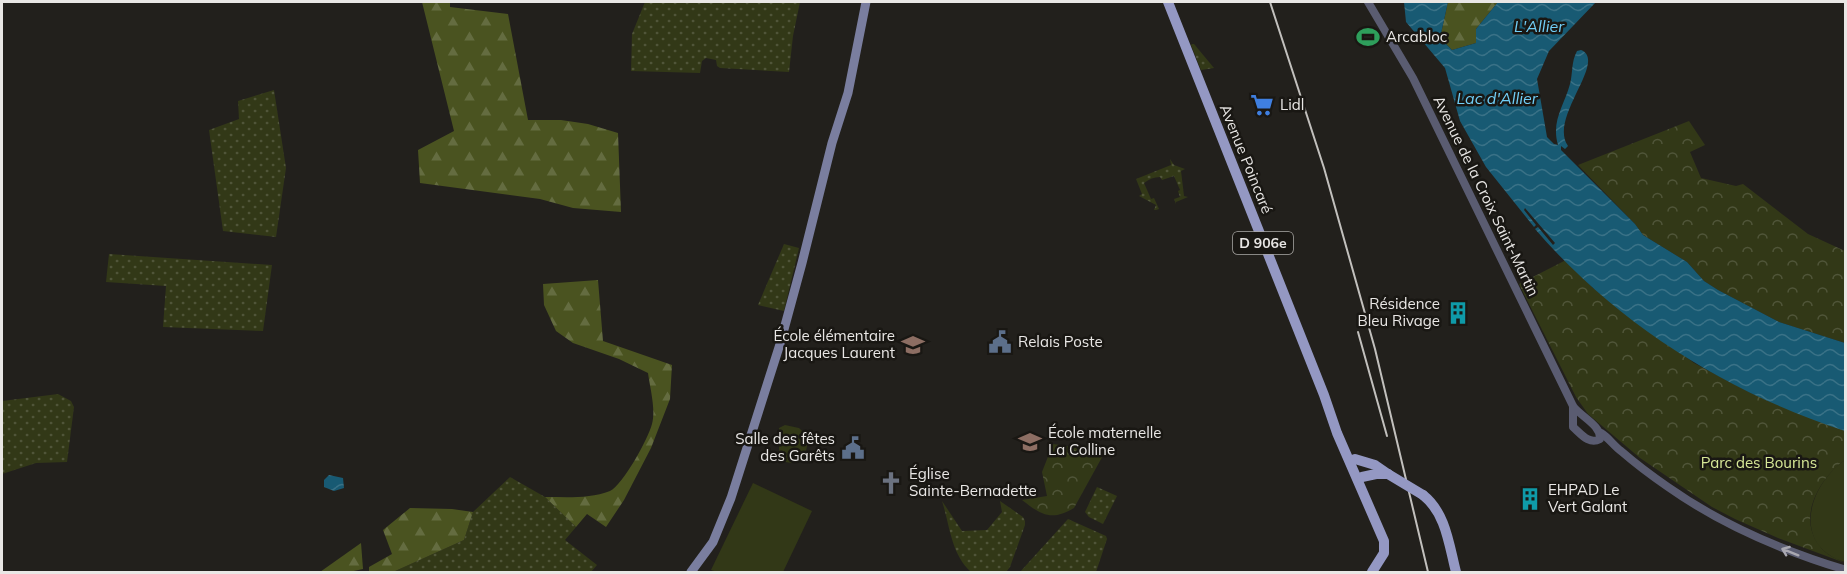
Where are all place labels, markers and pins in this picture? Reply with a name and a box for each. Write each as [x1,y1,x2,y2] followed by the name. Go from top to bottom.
[1355,24,1381,50] sports icon: Arcabloc
[1386,27,1447,46] place label: Arcabloc
[1249,92,1275,118] supermarket icon: Lidl
[1280,95,1304,114] place label: Lidl
[1358,294,1440,330] place label: Résidence Bleu Rivage
[1445,300,1471,326] building icon: Résidence Bleu Rivage
[773,326,895,362] place label: École élémentaire Jacques Laurent
[987,329,1013,355] public building icon: Relais Poste
[900,332,926,358] school or university icon: École élémentaire Jacques Laurent
[1018,332,1103,351] place label: Relais Poste
[1048,423,1161,459] place label: École maternelle La Colline
[735,429,835,465] place label: Salle des fêtes des Garêts
[1017,429,1043,455] school or university icon: École maternelle La Colline
[840,435,866,461] public building icon: Salle des fêtes des Garêts
[909,464,1037,500] place label: Église Sainte-Bernadette
[878,470,904,496] church icon: Église Sainte-Bernadette
[1548,480,1627,516] place label: EHPAD Le Vert Galant
[1517,486,1543,512] building icon: EHPAD Le Vert Galant

